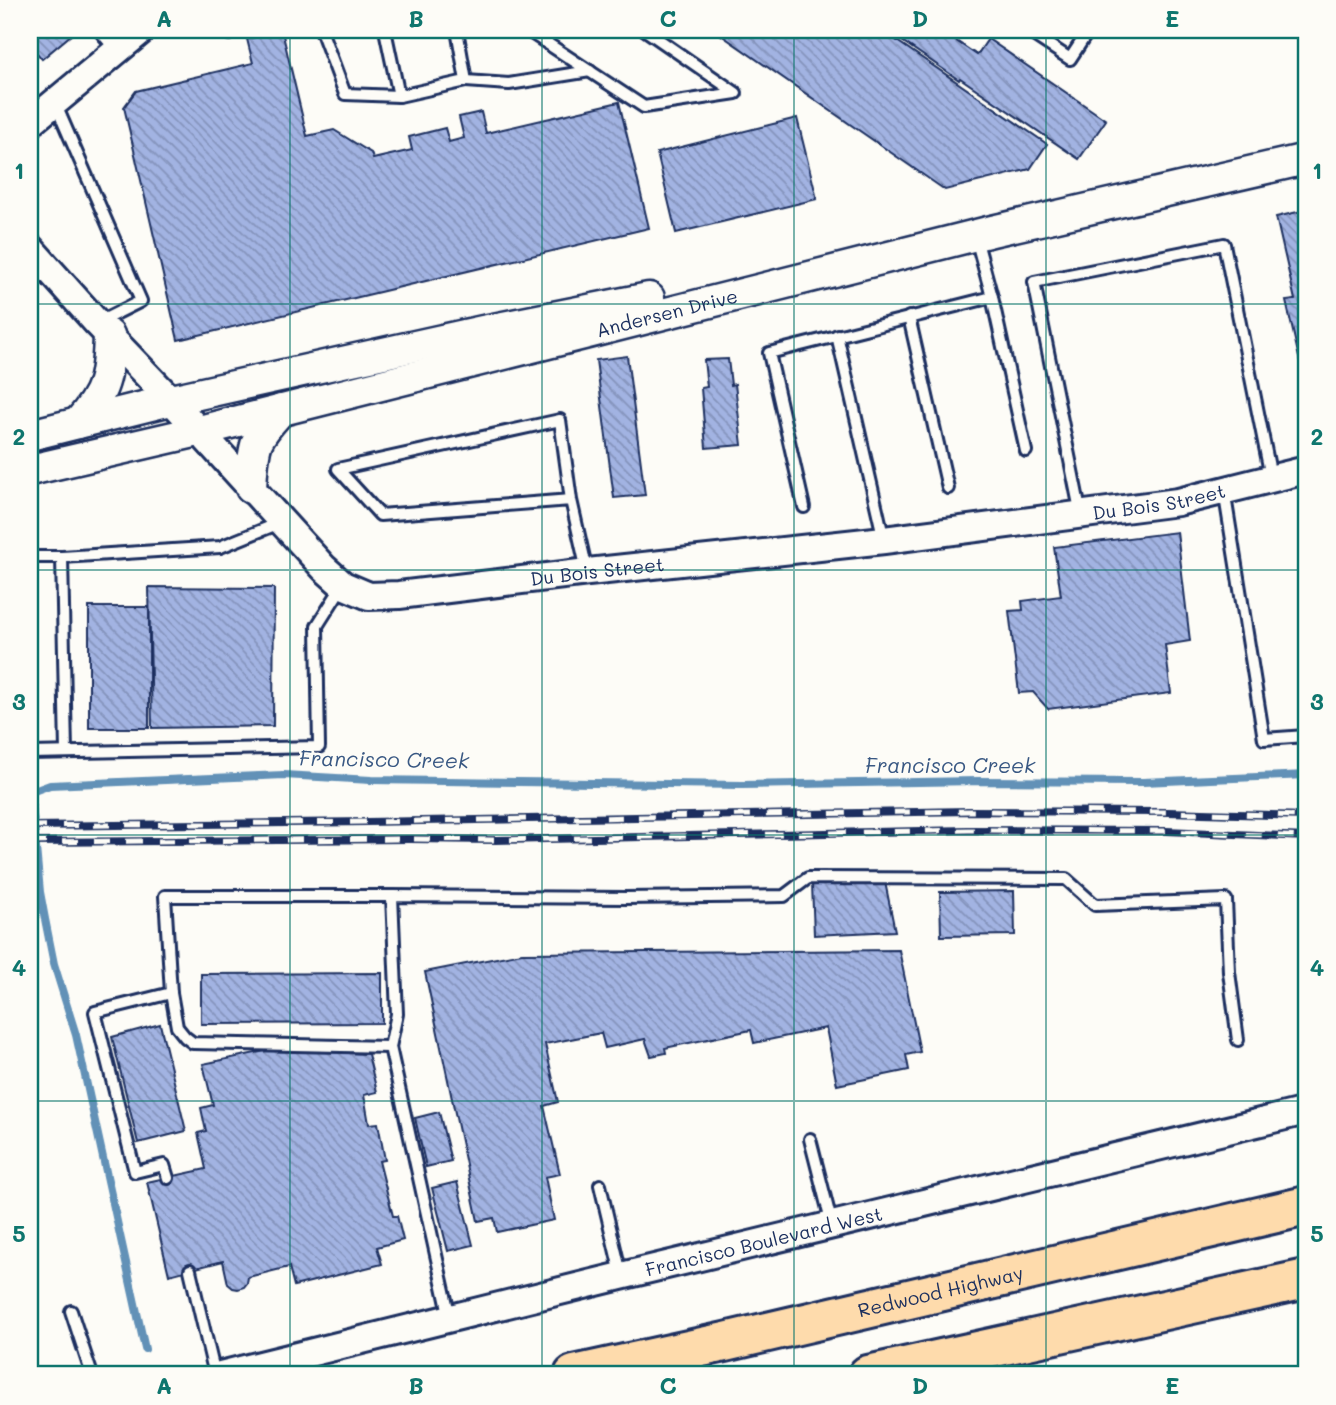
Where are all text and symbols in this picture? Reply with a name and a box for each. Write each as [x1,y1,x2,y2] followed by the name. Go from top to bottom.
[156,3,172,33] text: A
[408,3,424,33] text: B
[659,3,677,33] text: C
[912,3,928,33] text: D
[1165,3,1179,33] text: E
[14,155,24,185] text: 1
[1312,155,1322,185] text: 1
[593,283,740,342] street label: Andersen Drive
[13,421,25,451] text: 2
[1311,421,1323,451] text: 2
[1091,478,1228,525] street label: Du Bois Street
[529,551,665,591] street label: Du Bois Street
[12,686,26,716] text: 3
[1310,686,1324,716] text: 3
[299,744,470,773] water label: Francisco Creek
[865,751,1036,778] water label: Francisco Creek
[12,952,26,982] text: 4
[1310,952,1324,982] text: 4
[643,1200,885,1282] street label: Francisco Boulevard West
[12,1218,26,1248] text: 5
[1310,1218,1324,1248] text: 5
[855,1260,1026,1322] street label: Redwood Highway
[156,1370,172,1400] text: A
[408,1370,424,1400] text: B
[659,1370,677,1400] text: C
[912,1370,928,1400] text: D
[1165,1370,1179,1400] text: E

